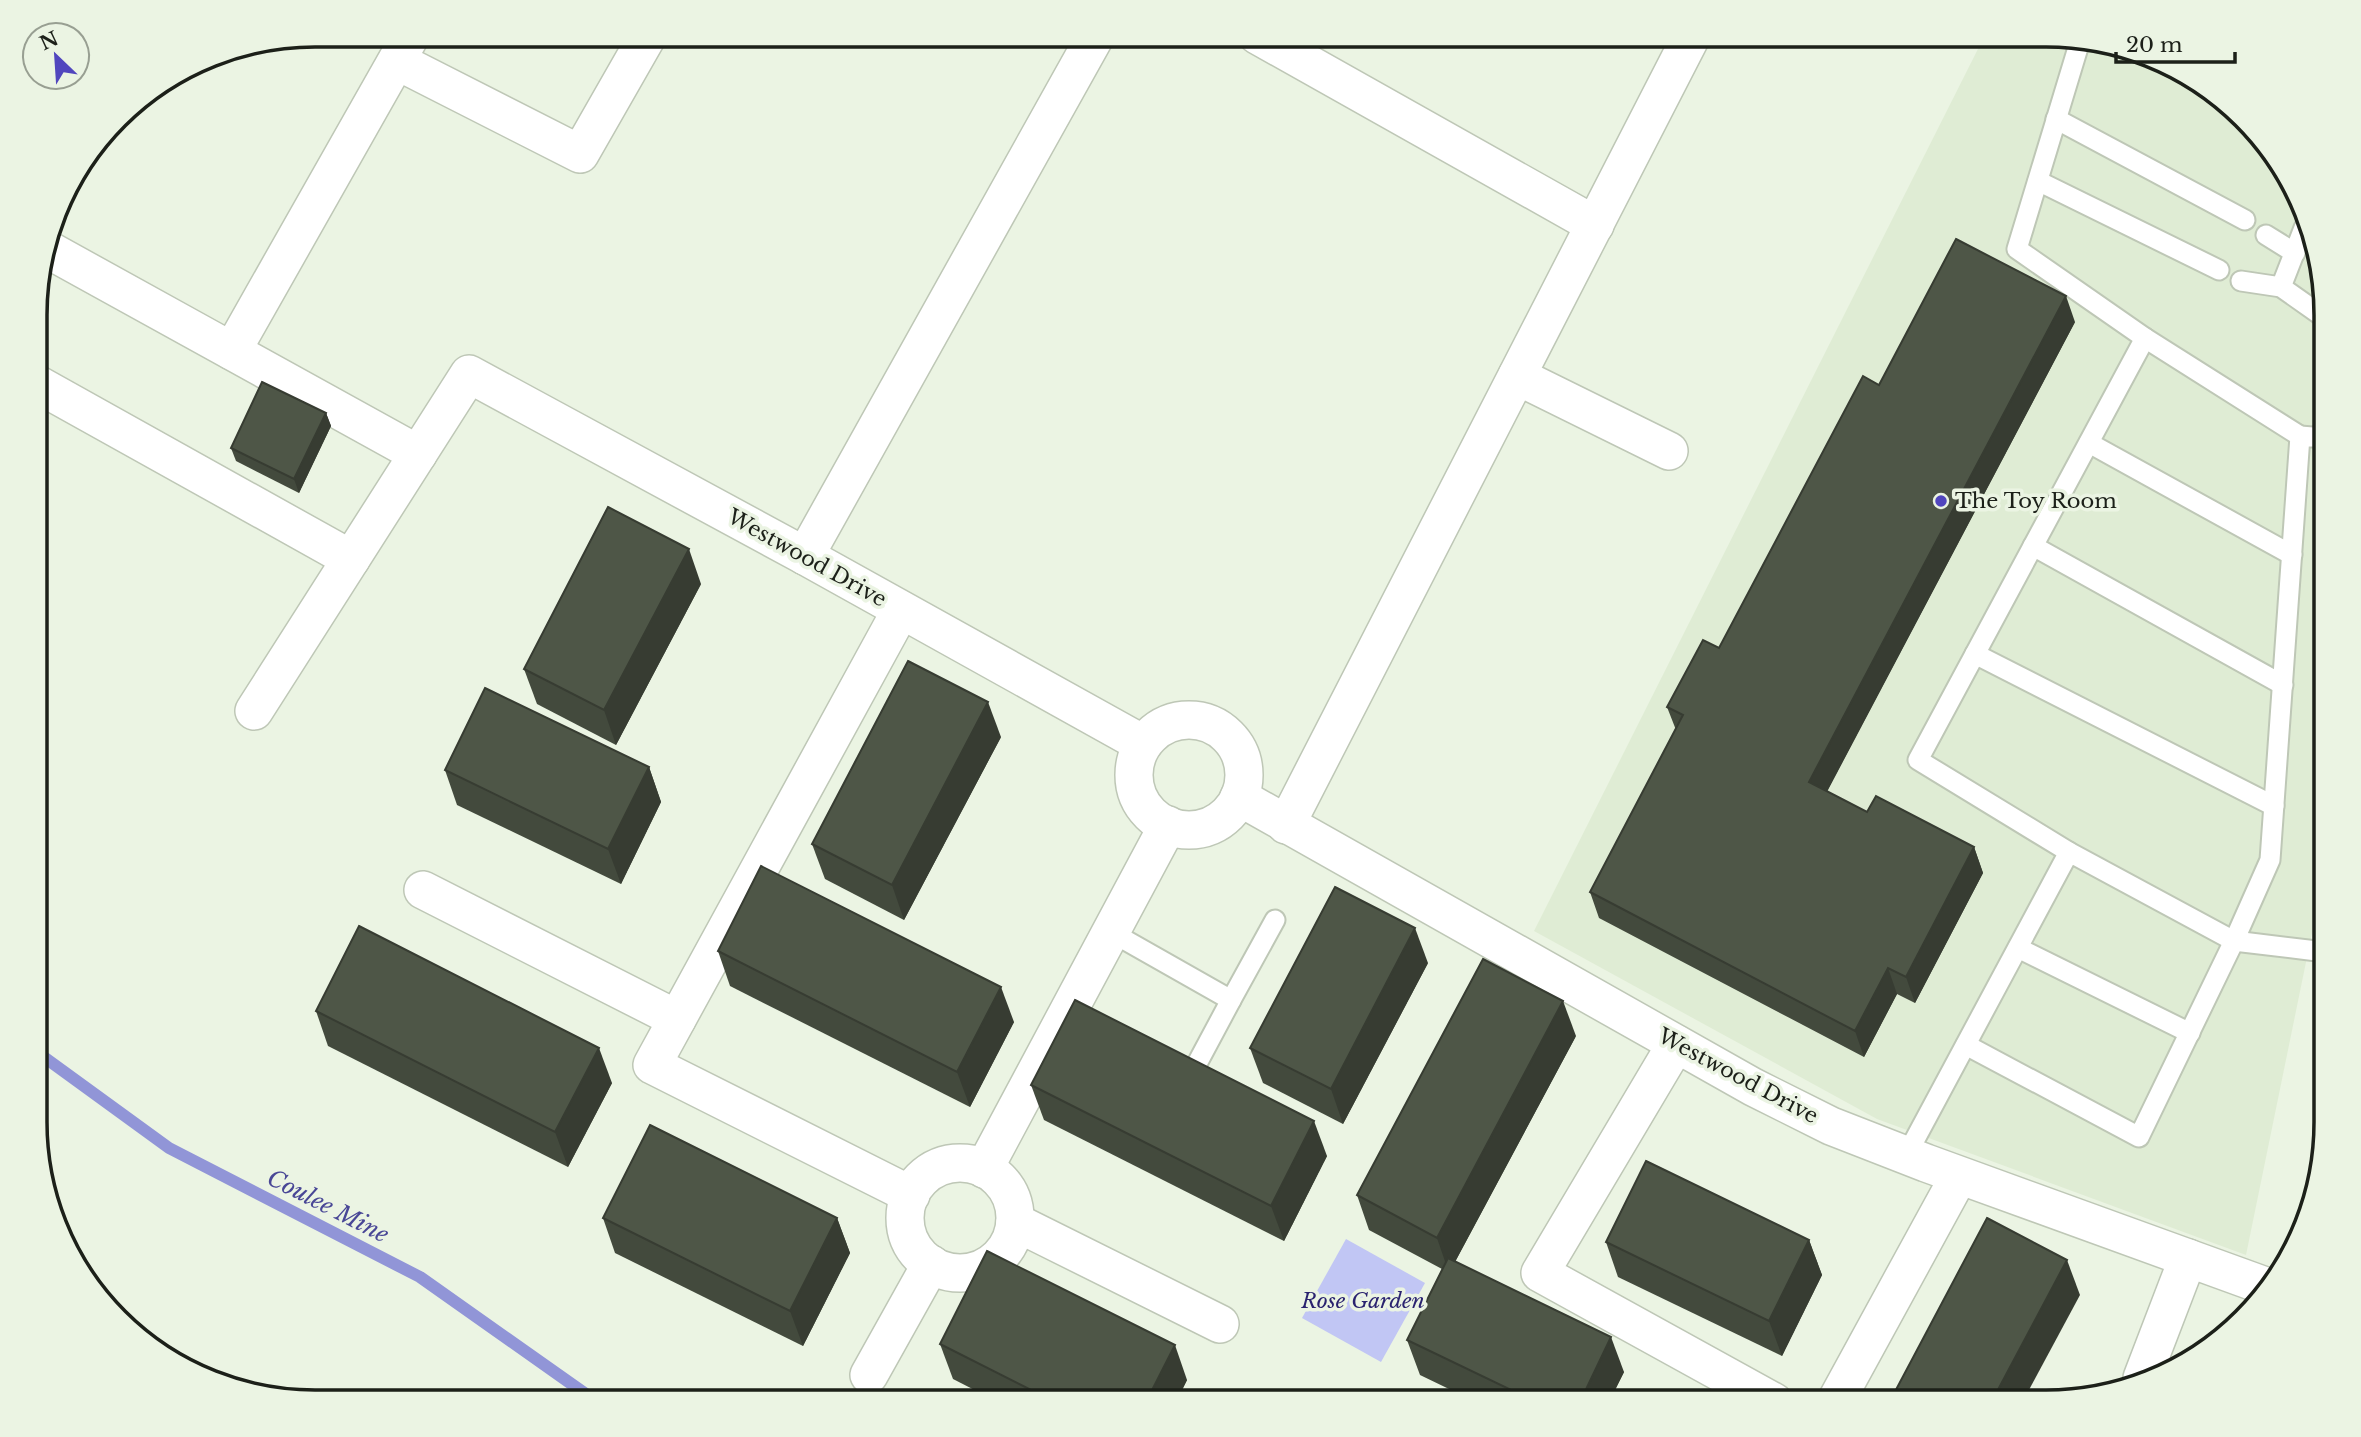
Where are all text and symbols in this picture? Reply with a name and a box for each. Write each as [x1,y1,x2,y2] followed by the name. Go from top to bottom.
[21,21,91,91] north arrow
[2116,21,2235,65] scale bar
[36,27,62,55] text: N
[2126,32,2183,58] text: 20 m
[1955,488,2117,514] place label: The Toy Room
[1933,493,1949,509] marker: The Toy Room
[722,503,891,612] street label: Westwood Drive
[1653,1022,1823,1129] street label: Westwood Drive
[263,1163,394,1249] water label: Coulee Mine
[1300,1288,1425,1314] park label: Rose Garden

